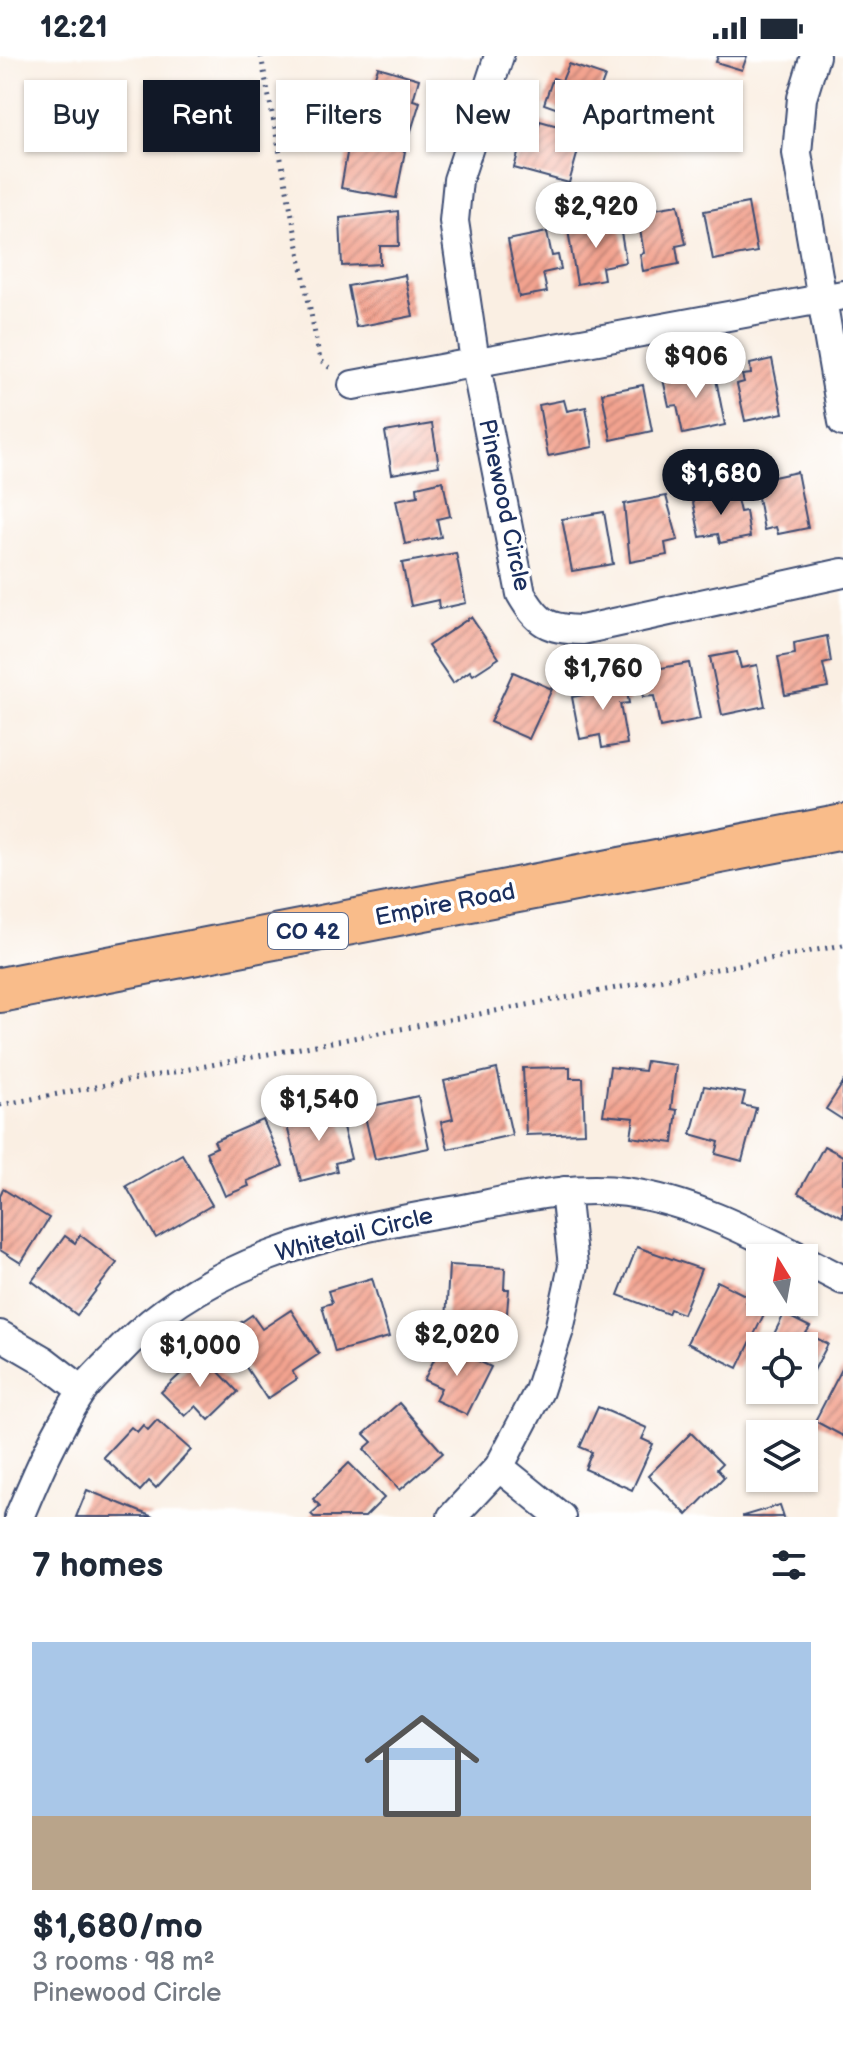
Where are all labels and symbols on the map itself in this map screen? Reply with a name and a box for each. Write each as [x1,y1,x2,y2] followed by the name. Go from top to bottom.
[531,182,661,250] pin: $2,920
[649,332,743,400] pin: $906
[472,417,537,594] street label: Pinewood Circle
[656,449,786,517] pin: $1,680
[538,644,668,712] pin: $1,760
[373,877,518,932] street label: Empire Road
[268,913,348,949] road number: CO 42
[254,1075,384,1143] pin: $1,540
[272,1201,436,1268] street label: Whitetail Circle
[746,1244,818,1316] north arrow
[392,1310,522,1378] pin: $2,020
[135,1321,265,1389] pin: $1,000

